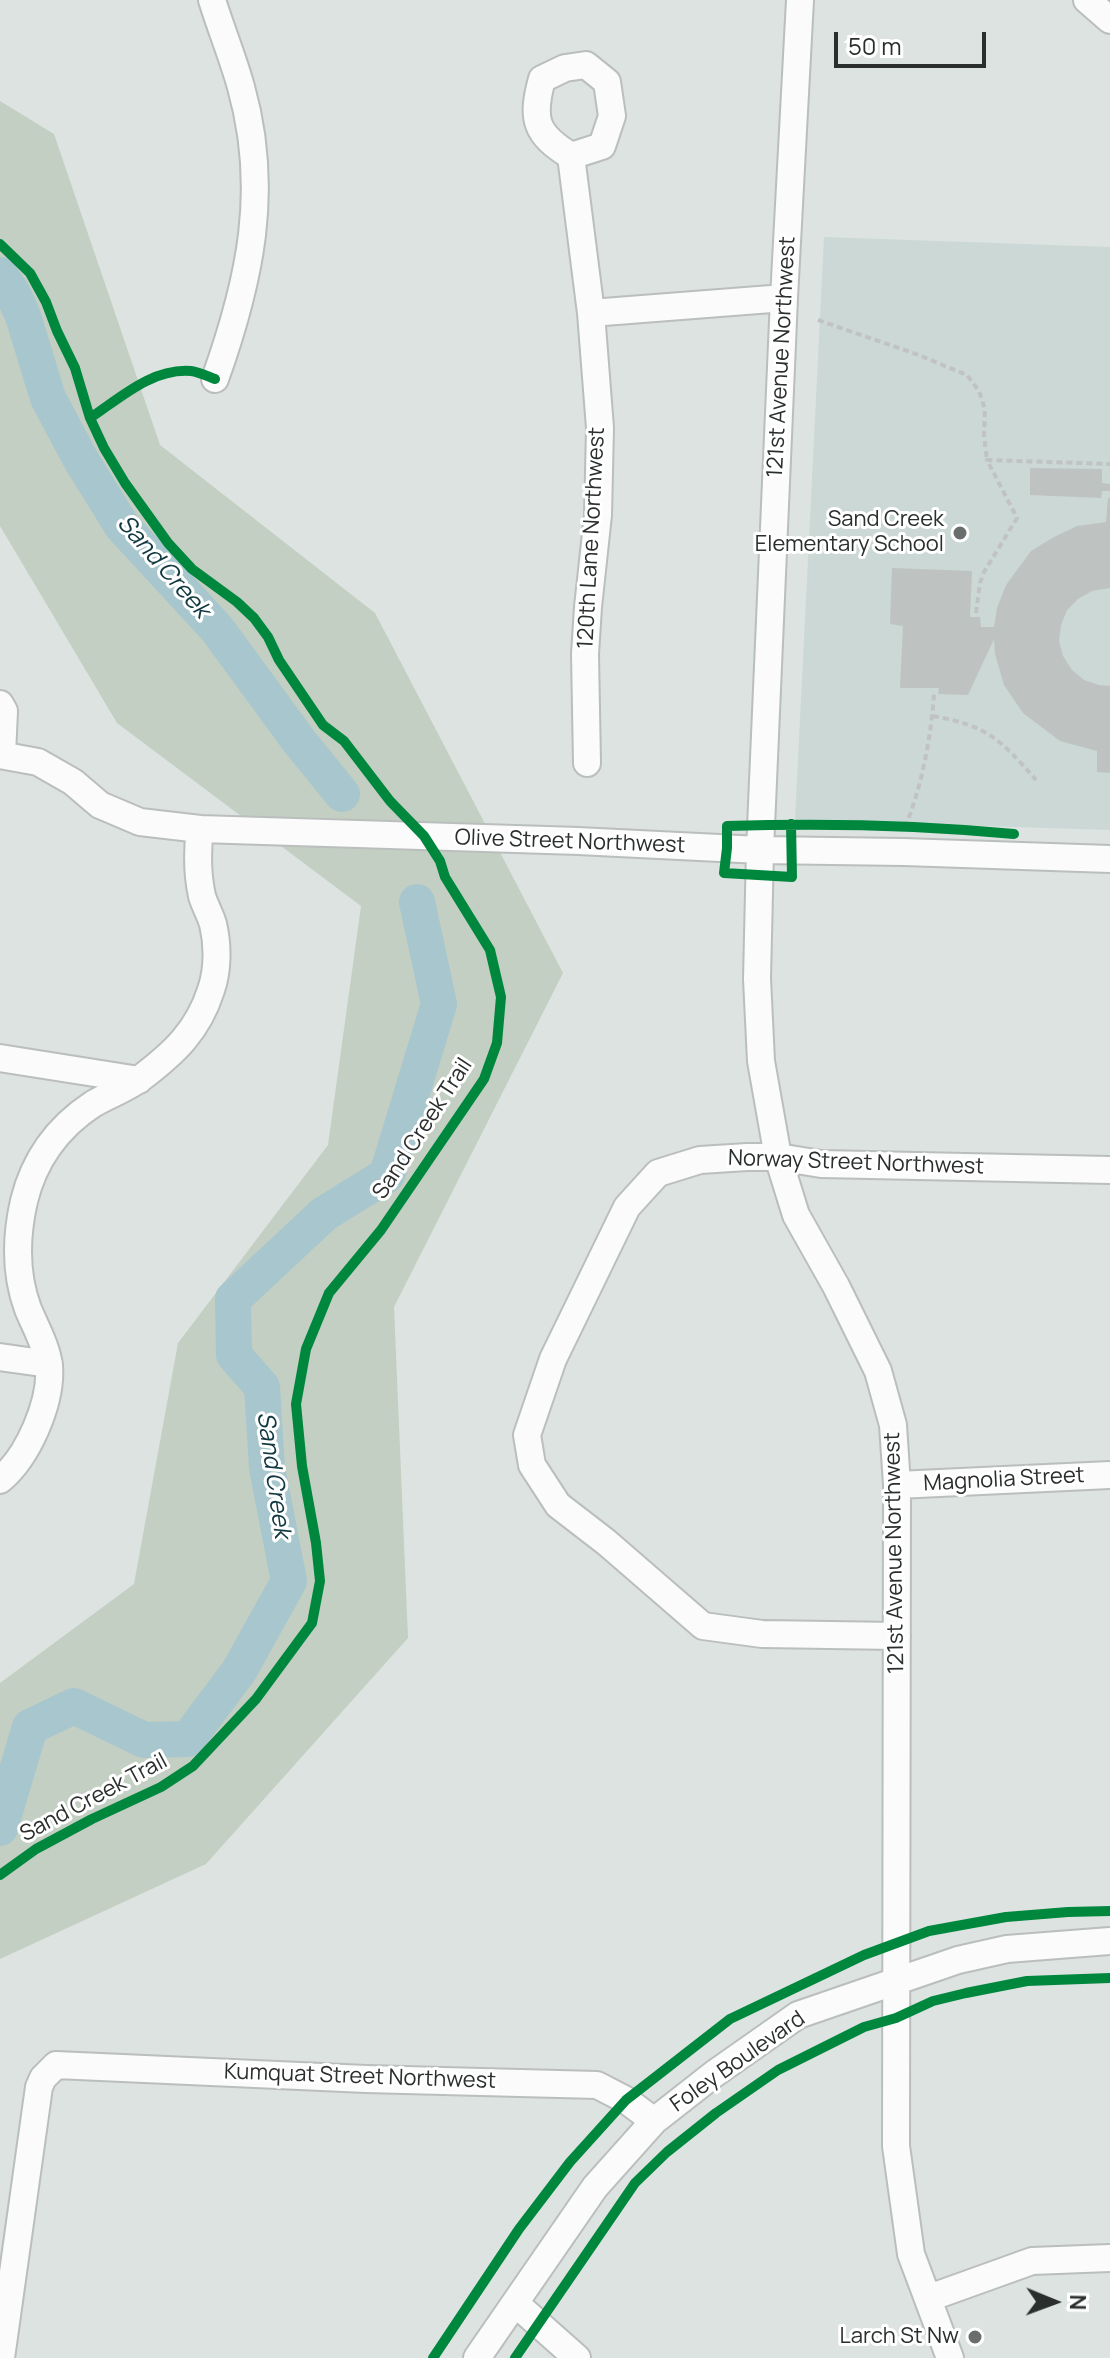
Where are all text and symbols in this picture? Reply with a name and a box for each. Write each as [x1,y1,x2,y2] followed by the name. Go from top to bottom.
[838,16,990,66] scale bar
[848,29,902,62] text: 50 m
[762,236,802,478] street label: 121st Avenue Northwest
[573,426,611,650] street label: 120th Lane Northwest
[755,507,944,558] place label: Sand Creek Elementary School
[111,510,215,624] water label: Sand Creek
[951,524,969,542] marker: Sand Creek Elementary School
[454,825,686,859] street label: Olive Street Northwest
[368,1054,478,1204] street label: Sand Creek Trail
[727,1145,985,1181] street label: Norway Street Northwest
[250,1410,296,1540] water label: Sand Creek
[880,1432,910,1674] street label: 121st Avenue Northwest
[923,1463,1085,1497] street label: Magnolia Street
[16,1748,172,1848] street label: Sand Creek Trail
[666,2006,810,2118] street label: Foley Boulevard
[224,2059,496,2095] street label: Kumquat Street Northwest
[1014,2262,1094,2342] north arrow
[1063,2294,1093,2311] text: N
[839,2324,959,2350] place label: Larch St Nw
[966,2328,984,2346] marker: Larch St Nw

